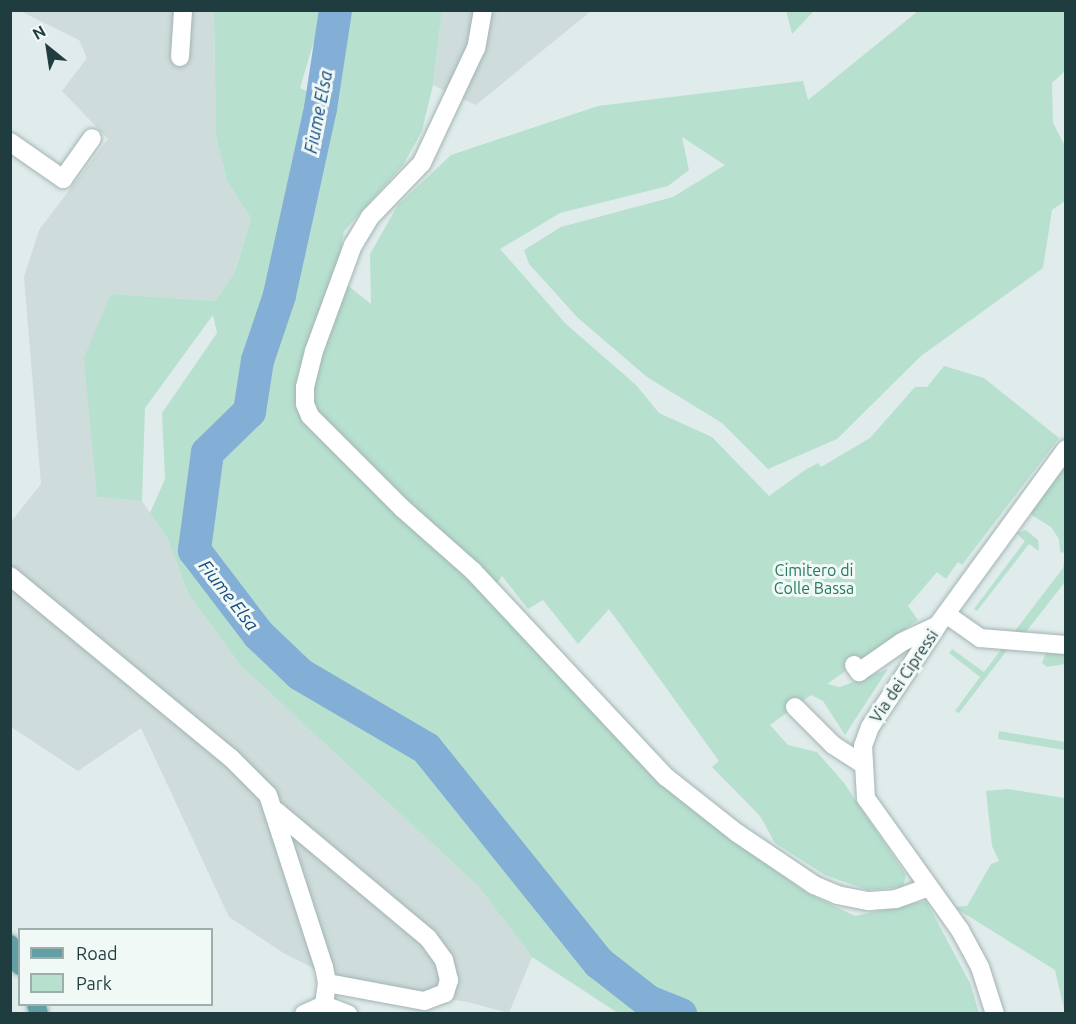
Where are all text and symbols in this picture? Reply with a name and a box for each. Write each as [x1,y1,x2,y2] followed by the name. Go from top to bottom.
[18,18,78,78] north arrow
[29,22,49,43] text: N
[299,69,337,155] water label: Fiume Elsa
[195,555,263,635] water label: Fiume Elsa
[774,560,854,598] park label: Cimitero di Colle Bassa
[866,626,942,726] street label: Via dei Cipressi
[18,928,213,1006] legend
[76,943,118,963] text: Road
[76,973,112,993] text: Park

